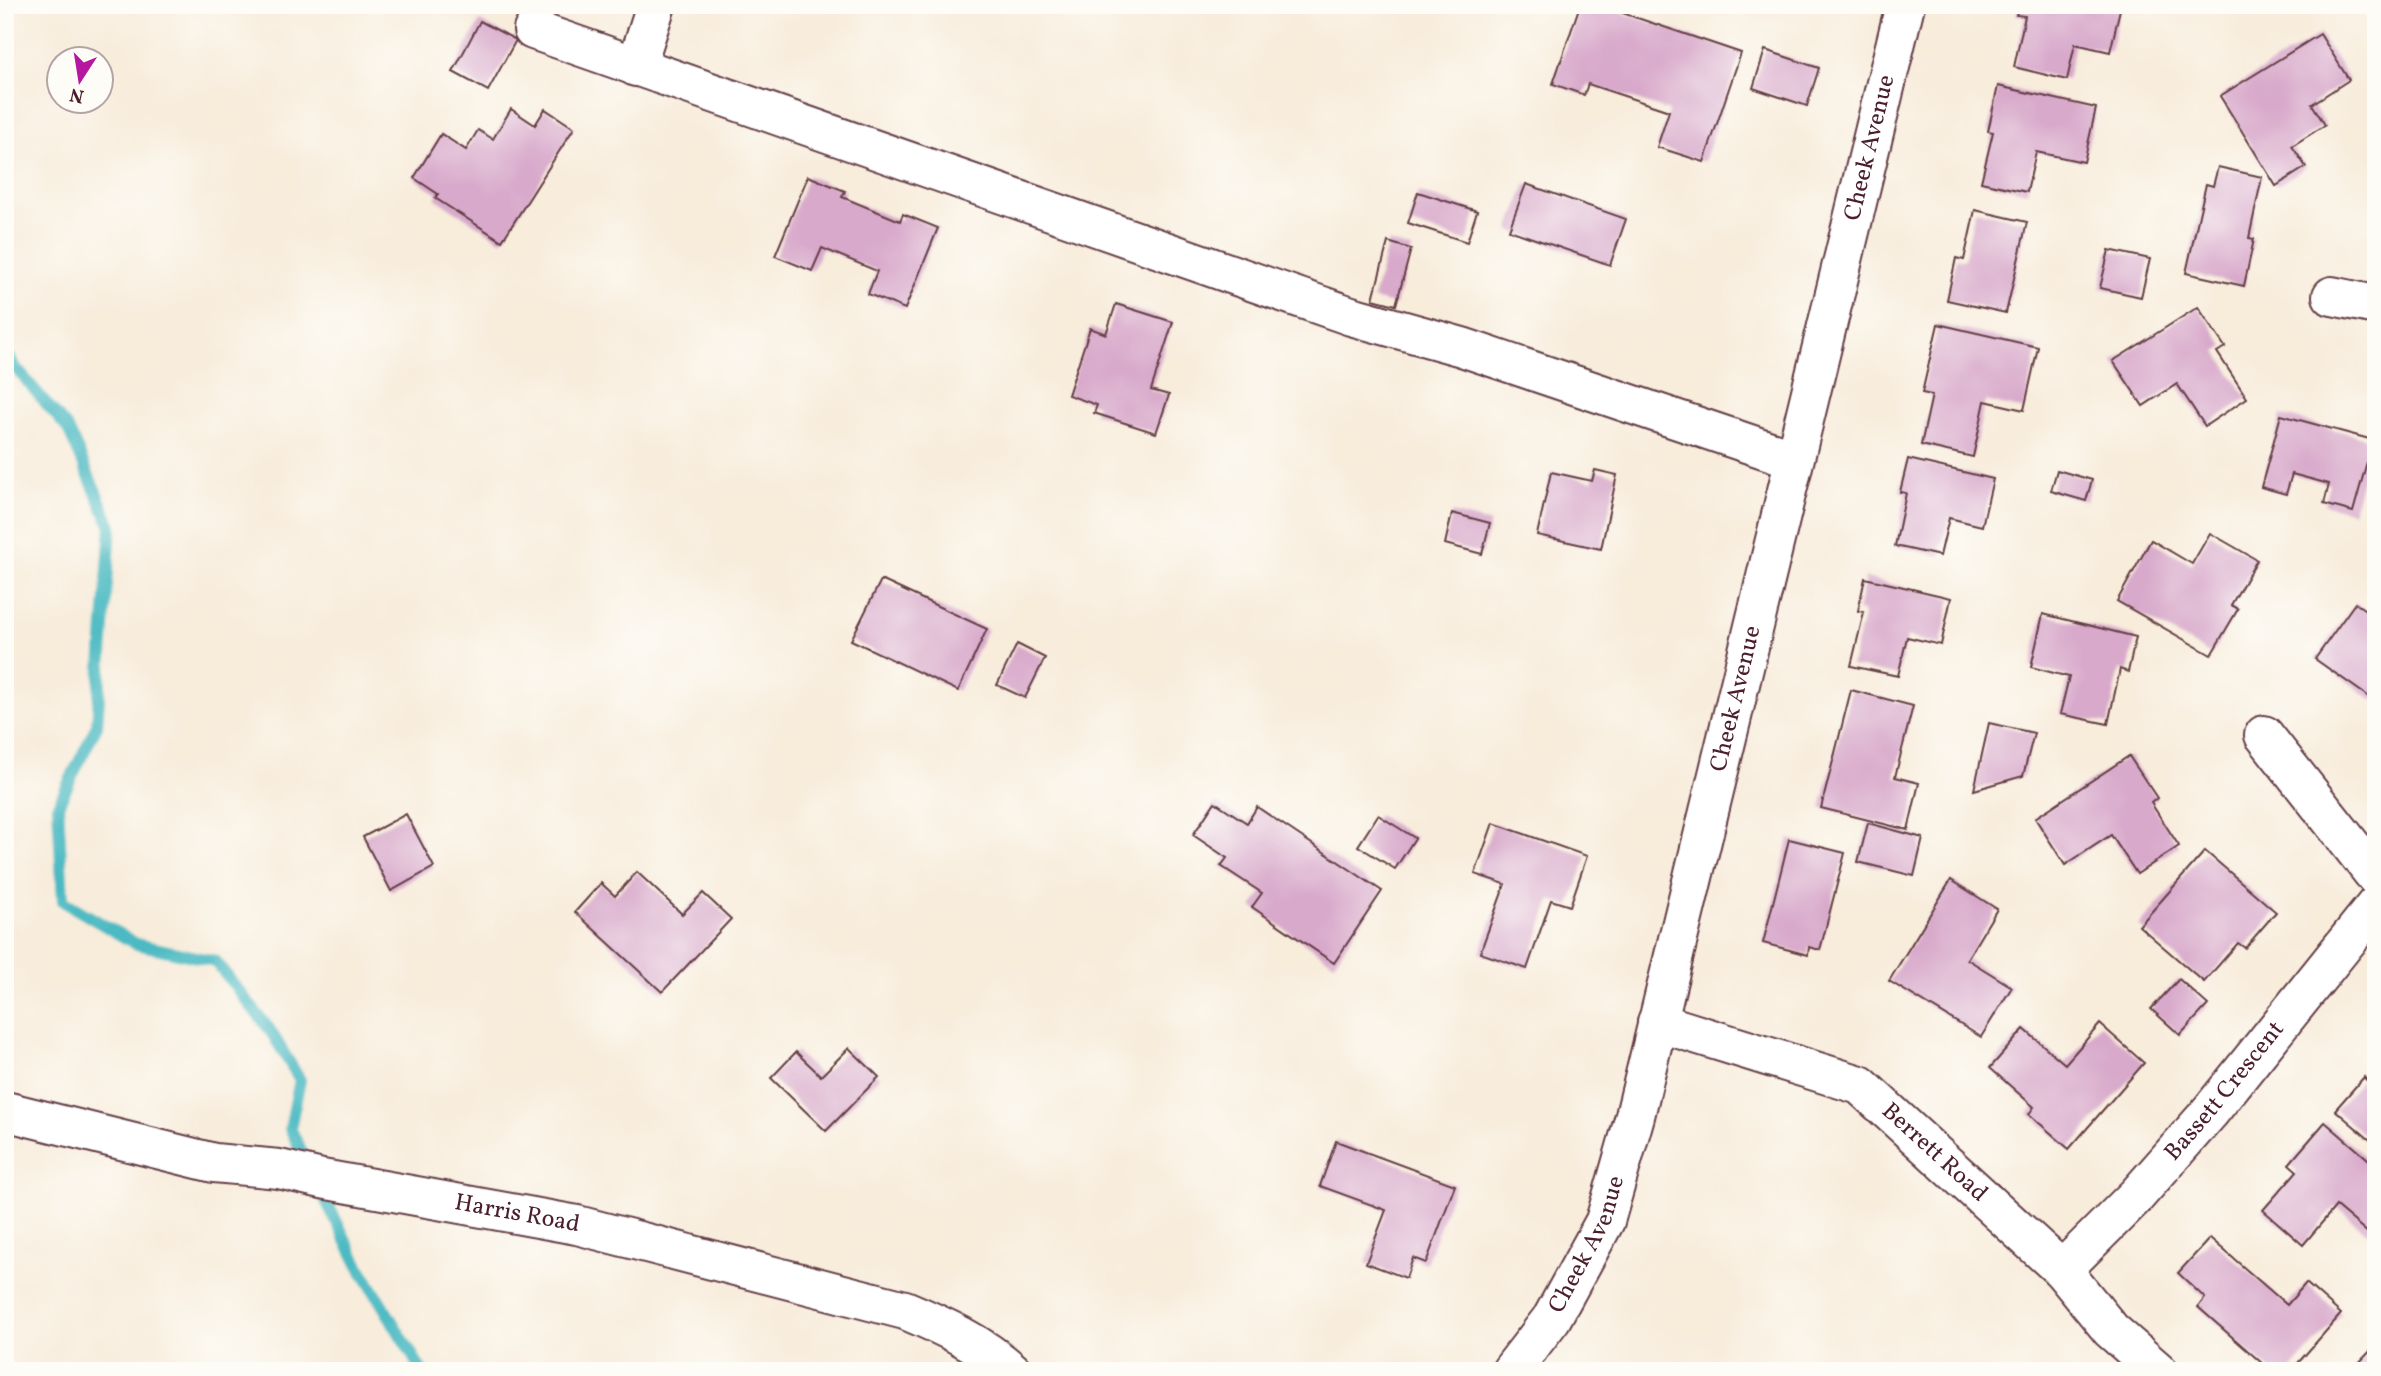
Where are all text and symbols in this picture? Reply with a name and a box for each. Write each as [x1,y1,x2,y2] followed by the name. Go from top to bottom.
[46,46,116,116] north arrow
[1836,71,1904,224] street label: Cheek Avenue
[67,80,86,109] text: N
[1702,622,1771,775] street label: Cheek Avenue
[2157,1014,2293,1169] street label: Bassett Crescent
[1873,1095,1995,1210] street label: Berrett Road
[1541,1172,1634,1320] street label: Cheek Avenue
[452,1186,582,1242] street label: Harris Road

